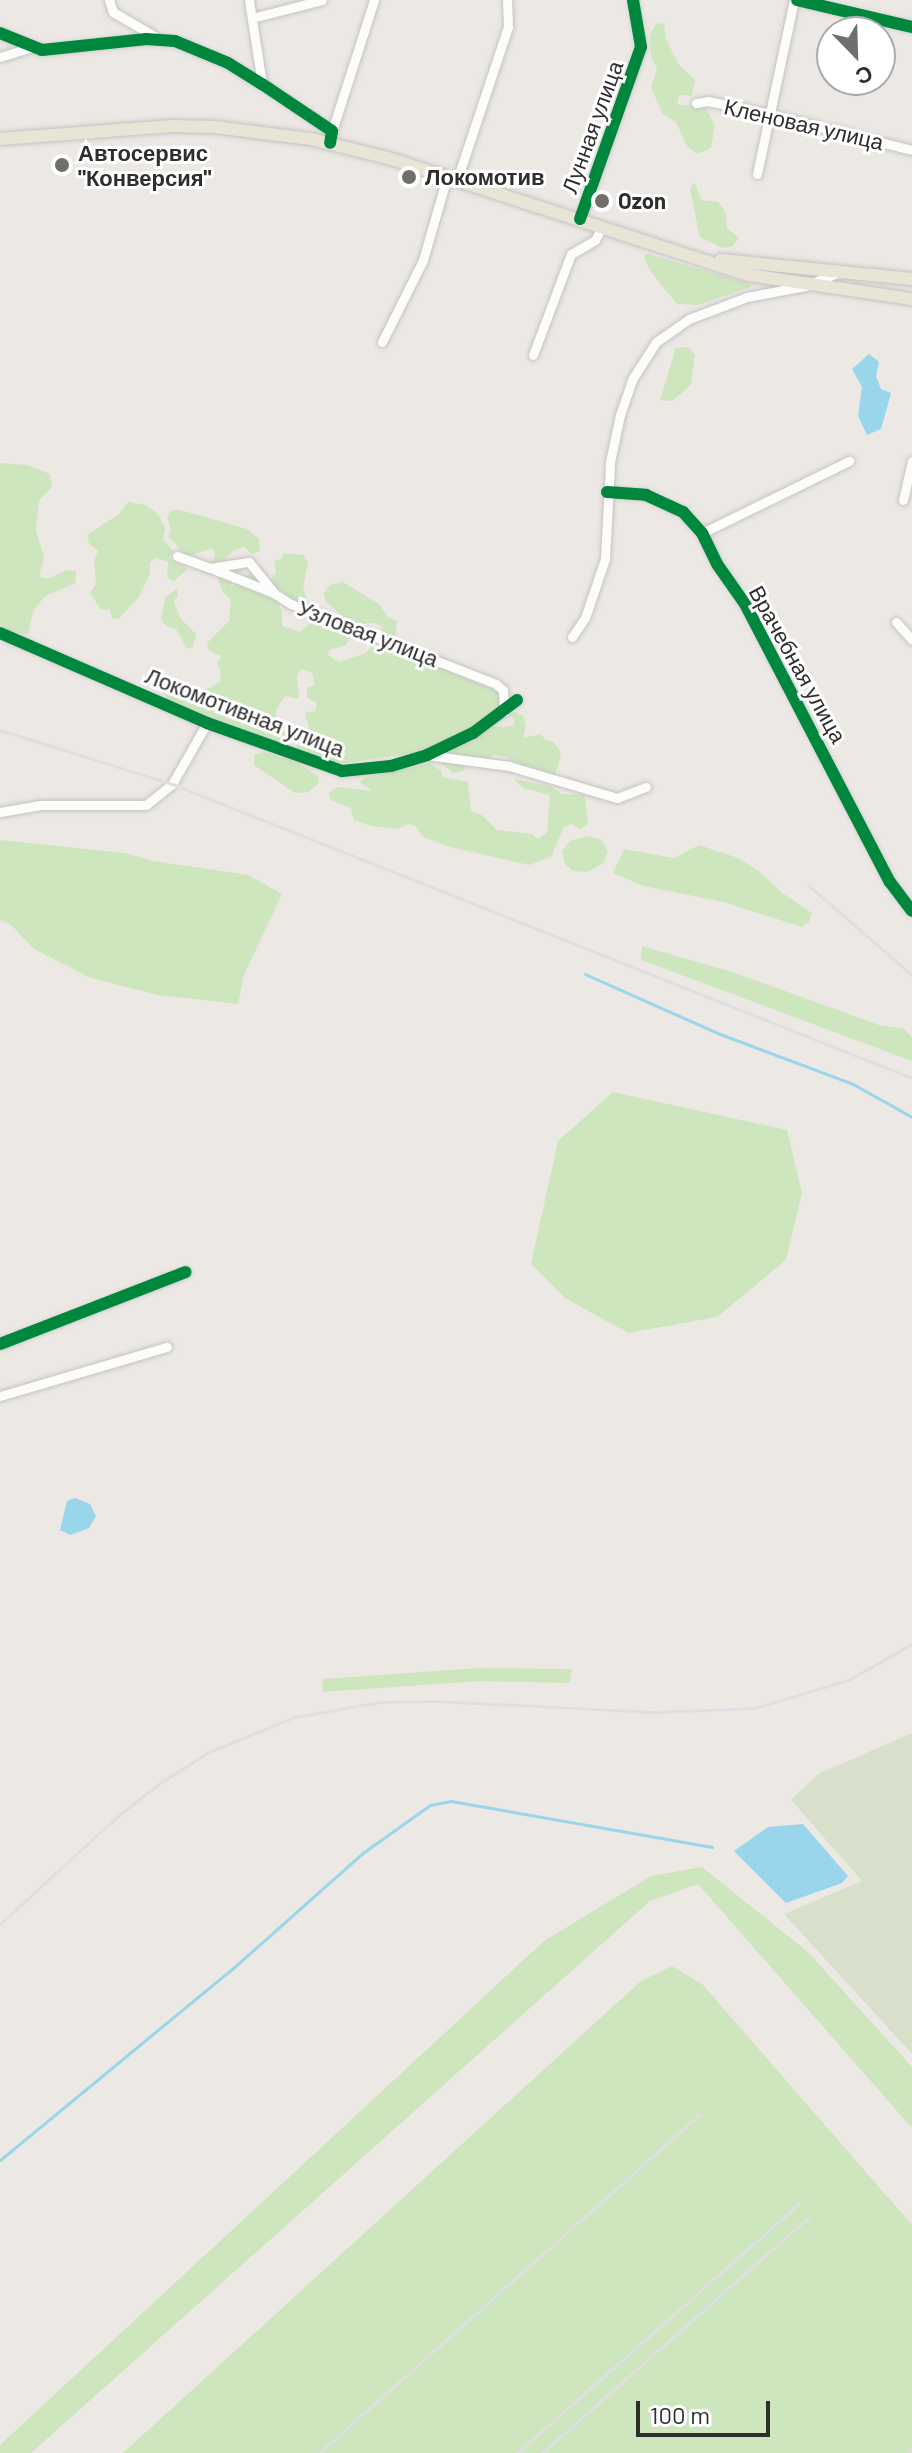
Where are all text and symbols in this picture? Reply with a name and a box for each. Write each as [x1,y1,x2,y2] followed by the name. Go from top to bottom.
[816,16,896,96] north arrow
[556,57,628,197] street label: Лунная улица
[852,61,877,91] text: С
[722,93,886,155] street label: Кленовая улица
[78,139,211,190] place label: Автосервис "Конверсия"
[53,156,71,174] marker: Автосервис "Конверсия"
[425,164,544,190] place label: Локомотив
[400,168,418,186] marker: Локомотив
[618,188,666,214] place label: Ozon
[593,192,611,210] marker: Ozon
[744,581,852,747] street label: Врачебная улица
[294,594,442,672] street label: Узловая улица
[142,662,348,762] street label: Локомотивная улица
[640,2385,774,2435] scale bar
[650,2400,710,2429] text: 100 m

